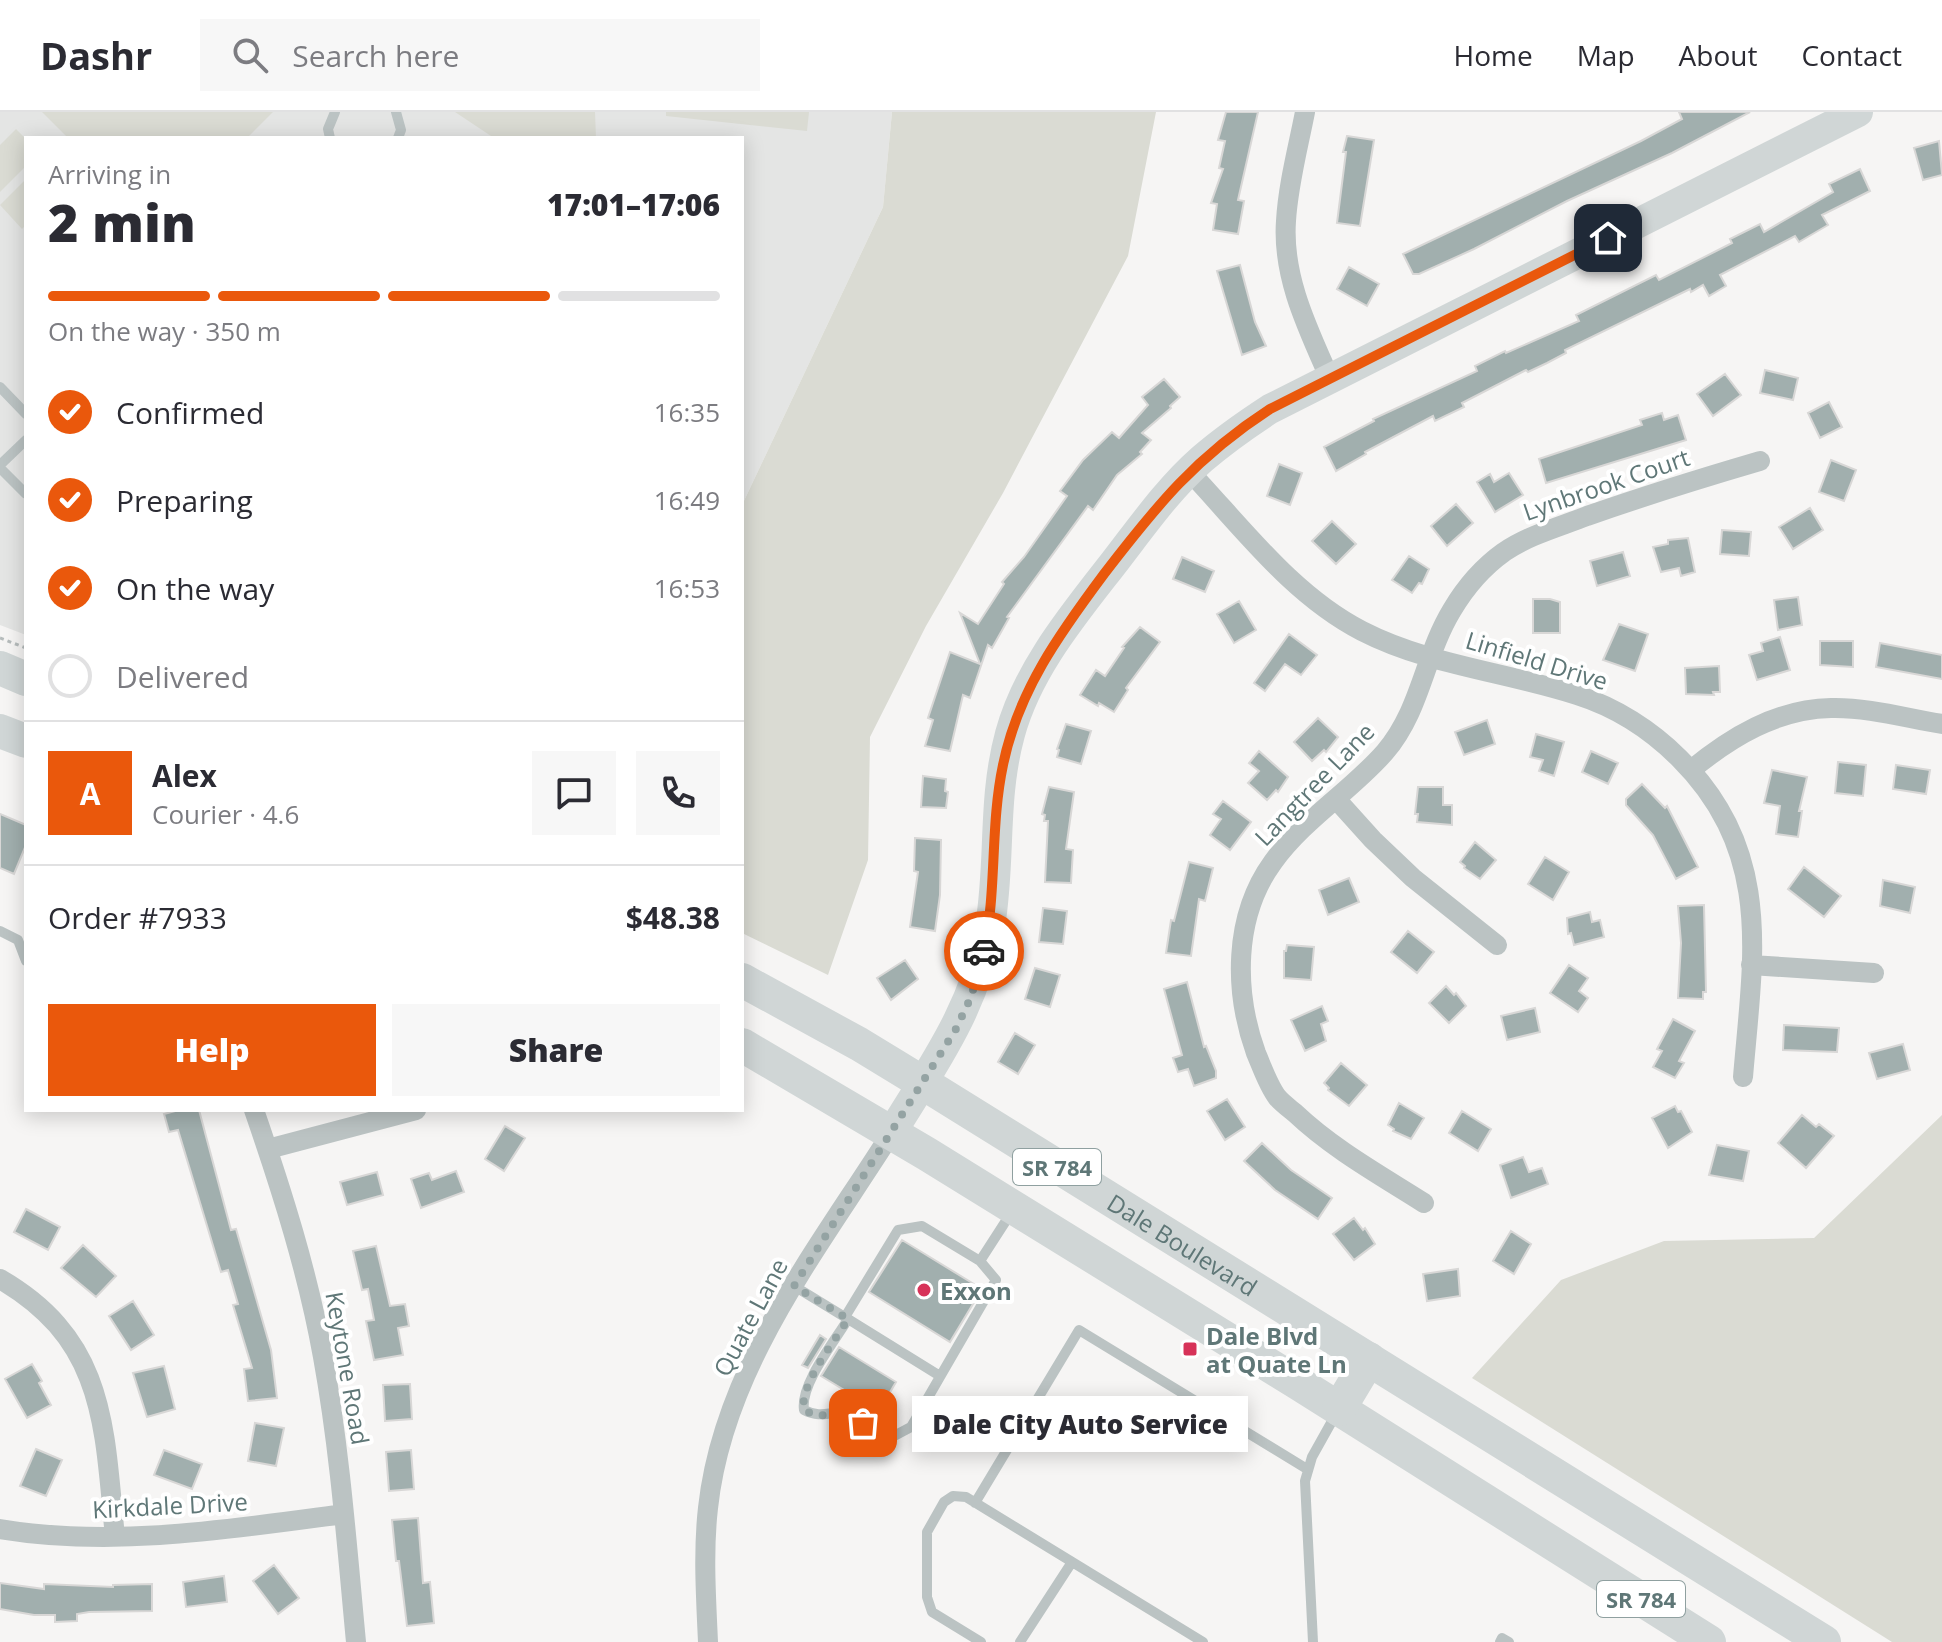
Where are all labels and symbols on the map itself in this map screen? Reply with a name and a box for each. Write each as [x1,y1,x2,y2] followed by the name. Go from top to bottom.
[1574,204,1642,272] pin
[1518,440,1694,528] street label: Lynbrook Court
[1462,623,1612,697] street label: Linfield Drive
[1247,715,1381,853] street label: Langtree Lane
[944,911,1024,991] courier
[1013,1149,1101,1185] road number: SR 784
[1102,1185,1264,1303] street label: Dale Boulevard
[705,1252,795,1382] street label: Quate Lane
[940,1274,1012,1307] place label: Exxon
[915,1281,933,1299] marker: Exxon
[318,1289,378,1447] street label: Keytone Road
[1206,1319,1347,1380] place label: Dale Blvd at Quate Ln
[1181,1340,1199,1358] marker: Dale Blvd at Quate Ln
[829,1389,897,1457] pin
[911,1395,1247,1451] callout: Dale City Auto Service
[91,1484,249,1526] street label: Kirkdale Drive
[1597,1581,1685,1617] road number: SR 784

